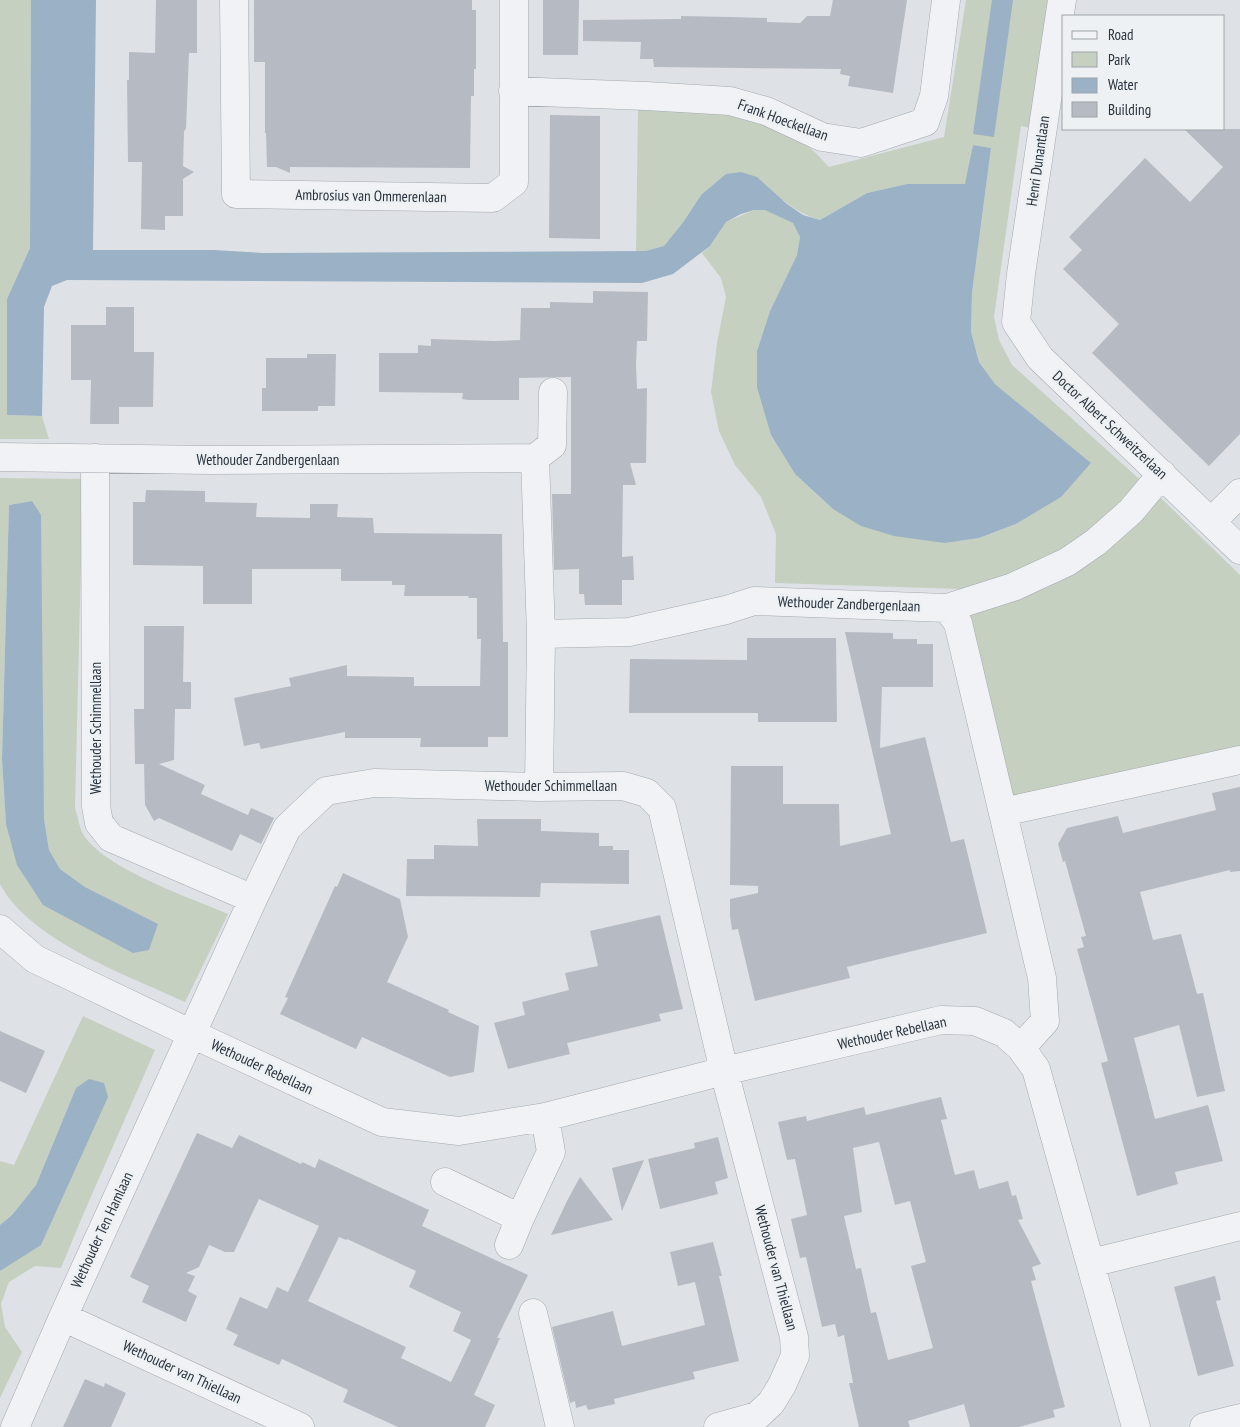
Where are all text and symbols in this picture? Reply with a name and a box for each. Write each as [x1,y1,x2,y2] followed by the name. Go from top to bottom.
[1062,15,1225,130] legend
[1108,25,1134,44] text: Road
[1108,50,1130,69] text: Park
[1108,75,1139,94] text: Water
[735,94,831,145] street label: Frank Hoeckellaan
[1108,100,1151,119] text: Building
[1022,114,1053,207] street label: Henri Dunantlaan
[295,185,447,206] street label: Ambrosius van Ommerenlaan
[1049,366,1172,483] street label: Doctor Albert Schweitzerlaan
[197,450,339,469] street label: Wethouder Zandbergenlaan
[777,592,921,615] street label: Wethouder Zandbergenlaan
[86,662,105,794] street label: Wethouder Schimmellaan
[485,776,617,795] street label: Wethouder Schimmellaan
[836,1012,948,1053] street label: Wethouder Rebellaan
[208,1035,316,1099] street label: Wethouder Rebellaan
[66,1169,137,1291] street label: Wethouder Ten Hamlaan
[751,1203,802,1333] street label: Wethouder van Thiellaan
[120,1336,245,1407] street label: Wethouder van Thiellaan

